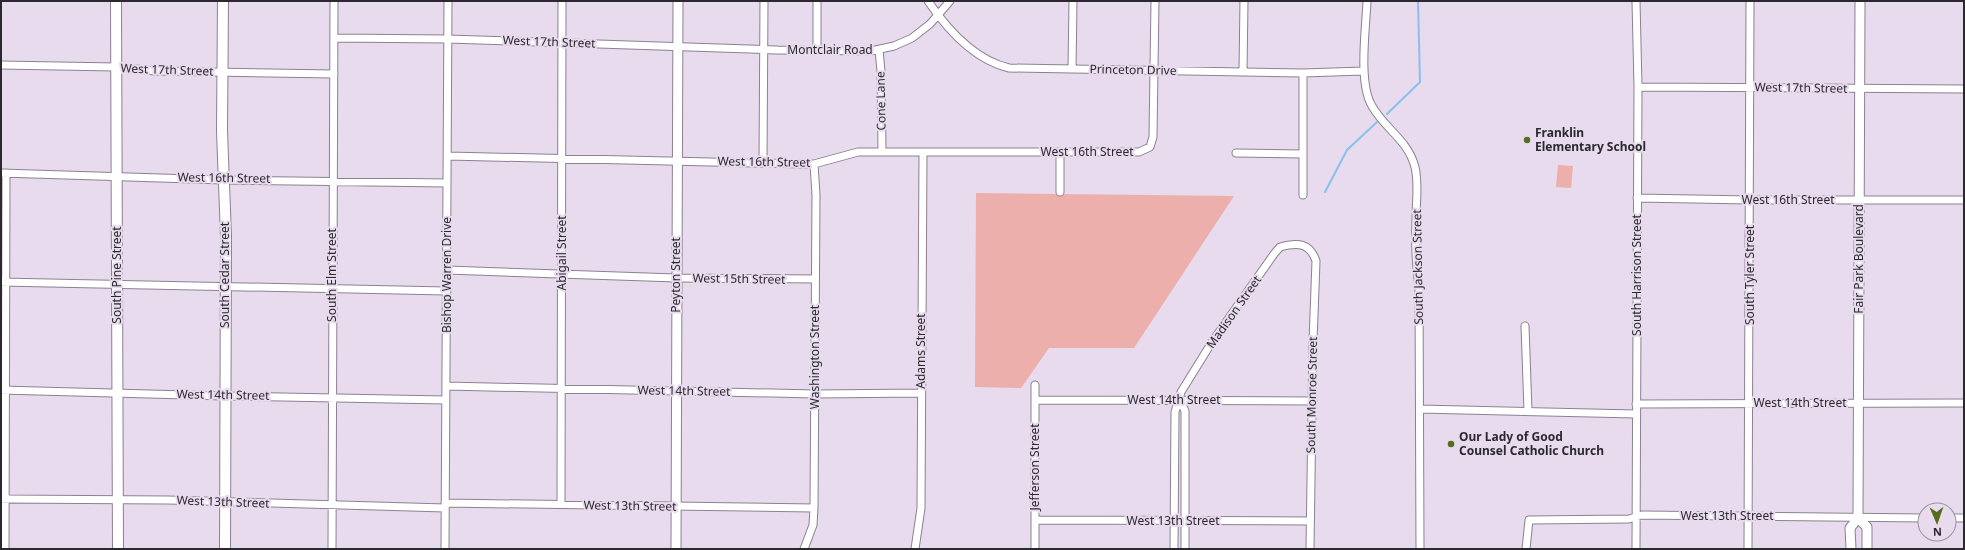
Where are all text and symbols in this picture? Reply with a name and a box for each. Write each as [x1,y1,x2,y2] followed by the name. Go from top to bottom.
[502,31,596,52] street label: West 17th Street
[787,41,873,58] street label: Montclair Road
[120,59,214,80] street label: West 17th Street
[1089,60,1177,79] street label: Princeton Drive
[871,71,890,131] street label: Cone Lane
[1754,78,1848,97] street label: West 17th Street
[1535,124,1646,155] place label: Franklin Elementary School
[1522,135,1532,145] marker: Franklin Elementary School
[1041,143,1134,160] street label: West 16th Street
[717,152,811,171] street label: West 16th Street
[177,168,271,187] street label: West 16th Street
[1742,191,1835,208] street label: West 16th Street
[1850,204,1867,314] street label: Fair Park Boulevard
[1408,209,1427,325] street label: South Jackson Street
[1628,213,1645,336] street label: South Harrison Street
[553,215,570,291] street label: Abigail Street
[438,217,455,333] street label: Bishop Warren Drive
[216,221,233,328] street label: South Cedar Street
[1741,224,1758,325] street label: South Tyler Street
[108,226,125,324] street label: South Pine Street
[323,227,340,322] street label: South Elm Street
[667,237,684,313] street label: Peyton Street
[692,269,786,288] street label: West 15th Street
[1202,271,1265,351] street label: Madison Street
[806,304,823,409] street label: Washington Street
[912,313,929,389] street label: Adams Street
[1302,336,1321,454] street label: South Monroe Street
[637,381,731,400] street label: West 14th Street
[176,385,270,404] street label: West 14th Street
[1128,391,1221,408] street label: West 14th Street
[1754,394,1847,411] street label: West 14th Street
[1026,423,1043,512] street label: Jefferson Street
[1459,428,1604,459] place label: Our Lady of Good Counsel Catholic Church
[1446,439,1456,449] marker: Our Lady of Good Counsel Catholic Church
[176,491,270,512] street label: West 13th Street
[583,496,677,515] street label: West 13th Street
[1917,502,1957,542] north arrow
[1681,507,1774,524] street label: West 13th Street
[1127,512,1220,529] street label: West 13th Street
[1933,525,1942,540] text: N

